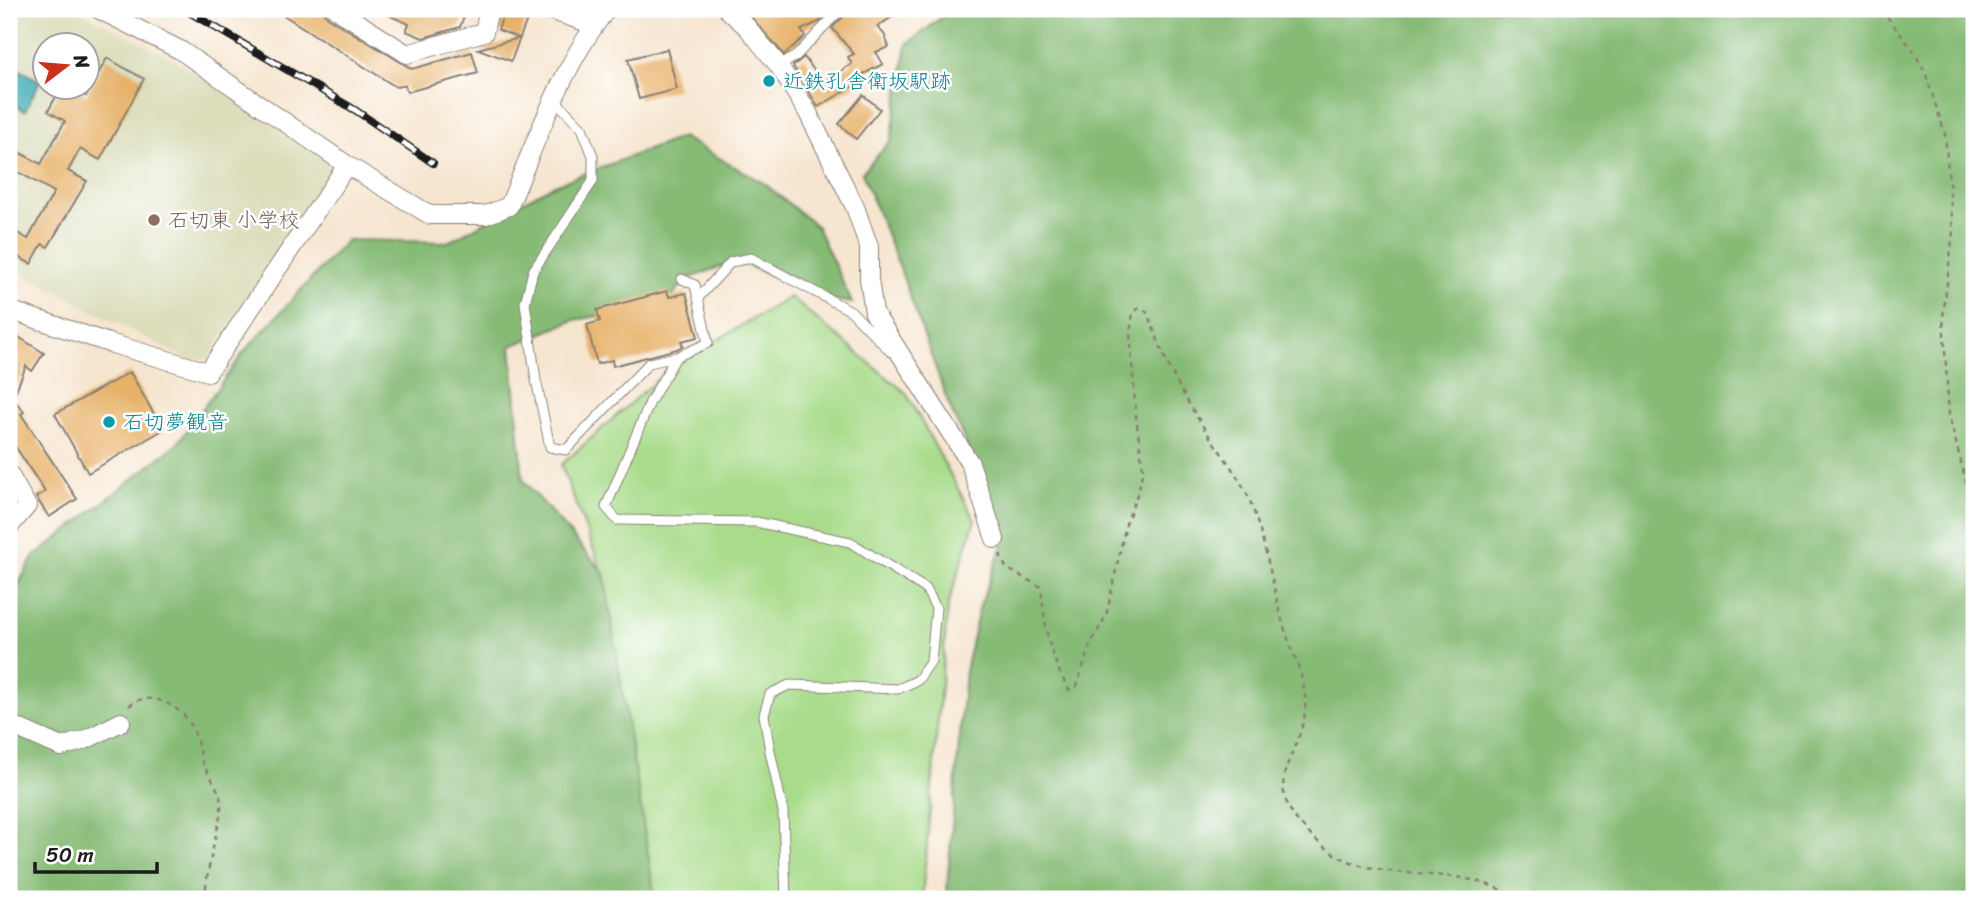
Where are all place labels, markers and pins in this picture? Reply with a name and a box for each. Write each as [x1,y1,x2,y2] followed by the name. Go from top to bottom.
[783,62,951,100] place label: 近鉄孔舎衛坂駅跡
[761,73,777,89] marker: 近鉄孔舎衛坂駅跡
[168,201,299,239] place label: 石切東 小学校
[146,212,162,228] marker: 石切東 小学校
[123,403,228,441] place label: 石切夢観音
[101,414,117,430] marker: 石切夢観音

